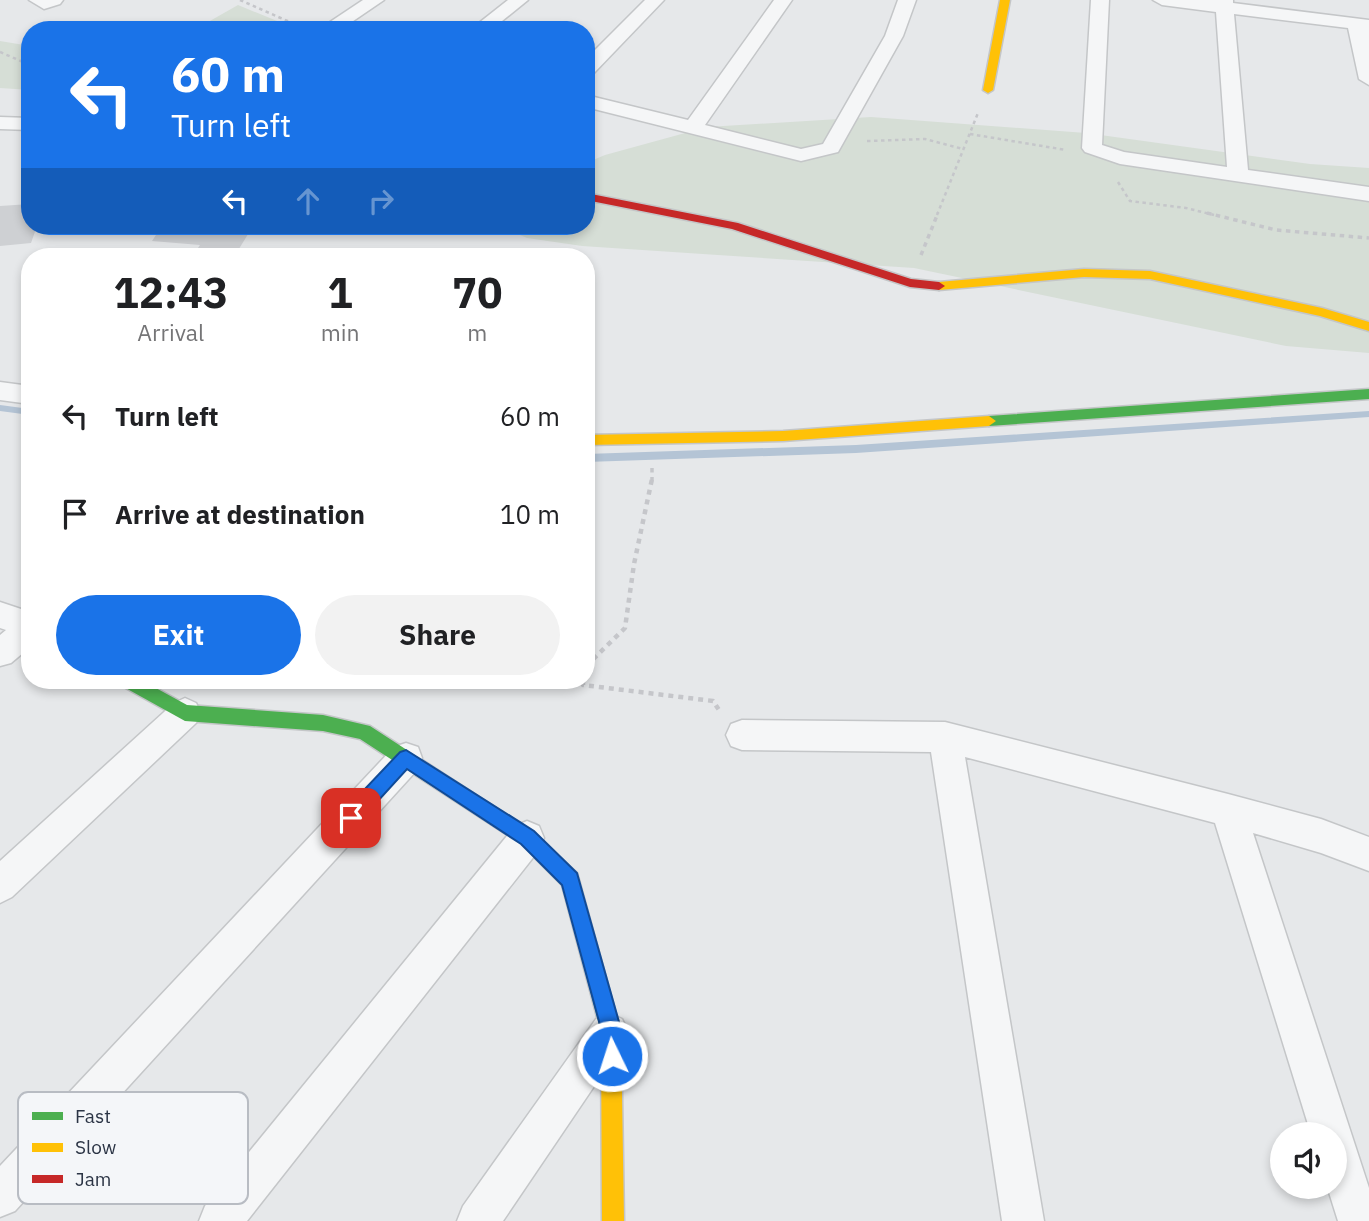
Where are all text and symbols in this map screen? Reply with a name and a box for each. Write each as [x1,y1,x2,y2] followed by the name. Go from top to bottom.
[171,42,285,105] text: 60 m
[56,49,147,140] icon: left
[171,104,291,146] text: Turn left
[216,182,254,220] icon: left
[289,182,327,220] icon: ahead
[362,182,400,220] icon: right
[114,265,228,320] text: 12:43
[328,265,353,320] text: 1
[452,265,502,320] text: 70
[137,317,204,347] text: Arrival
[321,317,360,347] text: min
[467,317,487,347] text: m
[56,397,94,435] icon: left
[115,399,218,433] text: Turn left
[500,399,560,433] text: 60 m
[56,495,94,533] icon: arrive
[115,497,365,531] text: Arrive at destination
[500,497,560,531] text: 10 m
[56,595,301,675] button: Exit
[315,595,560,675] button: Share
[321,788,381,848] pin
[332,799,370,837] icon: arrive
[575,1019,649,1093] position arrow
[18,1092,248,1204] legend
[75,1104,111,1128] text: Fast
[1270,1122,1347,1199] map controls
[1270,1122,1347,1199] button: sound
[75,1135,116,1159] text: Slow
[75,1167,111,1191] text: Jam

